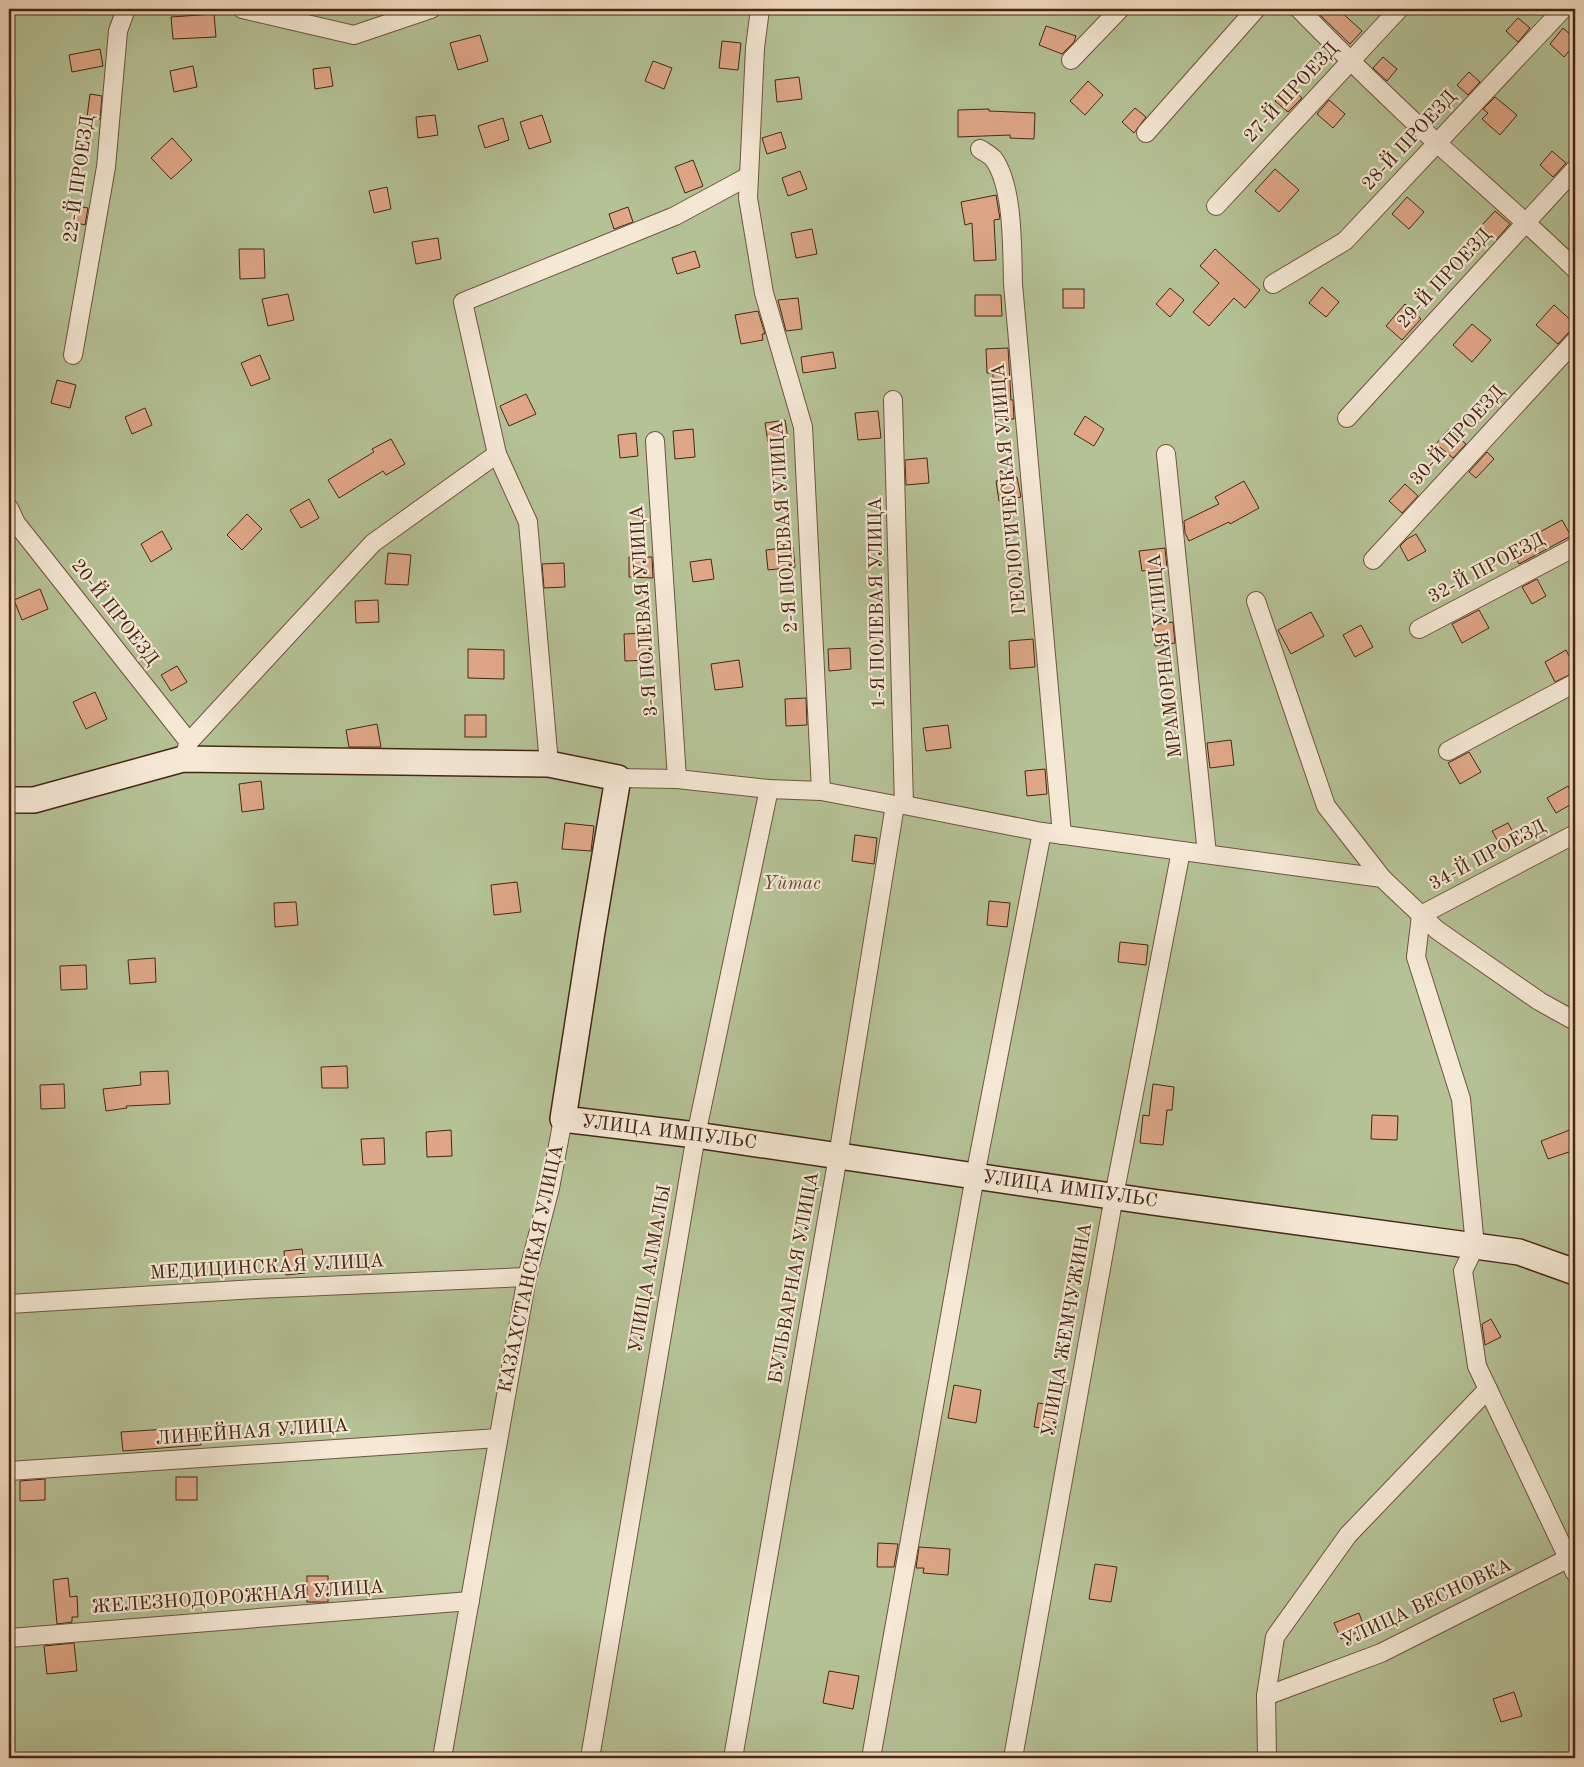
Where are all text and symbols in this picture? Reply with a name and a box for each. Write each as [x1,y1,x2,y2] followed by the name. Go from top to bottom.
[1238,37,1343,147] street label: 27-Й ПРОЕЗД
[1356,85,1461,195] street label: 28-Й ПРОЕЗД
[58,113,98,244] street label: 22-Й ПРОЕЗД
[1391,223,1496,333] street label: 29-Й ПРОЕЗД
[989,362,1030,616] street label: ГЕОЛОГИЧЕСКАЯ УЛИЦА
[1404,380,1509,490] street label: 30-Й ПРОЕЗД
[768,420,802,633] street label: 2-Я ПОЛЕВАЯ УЛИЦА
[867,496,889,709] street label: 1-Я ПОЛЕВАЯ УЛИЦА
[628,504,662,717] street label: 3-Я ПОЛЕВАЯ УЛИЦА
[1424,527,1548,608] street label: 32-Й ПРОЕЗД
[1146,552,1186,759] street label: МРАМОРНАЯ УЛИЦА
[67,554,164,670] street label: 20-Й ПРОЕЗД
[1425,814,1549,895] street label: 34-Й ПРОЕЗД
[763,875,821,894] park label: Үйтас
[580,1113,758,1153] street label: УЛИЦА ИМПУЛЬС
[496,1143,568,1395] street label: КАЗАХСТАНСКАЯ УЛИЦА
[981,1168,1159,1212] street label: УЛИЦА ИМПУЛЬС
[767,1170,823,1386] street label: БУЛЬВАРНАЯ УЛИЦА
[627,1183,675,1354] street label: УЛИЦА АЛМАЛЫ
[1040,1221,1096,1439] street label: УЛИЦА ЖЕМЧУЖИНА
[149,1252,385,1284] street label: МЕДИЦИНСКАЯ УЛИЦА
[155,1413,350,1449] street label: ЛИНЕЙНАЯ УЛИЦА
[1339,1556,1516,1652] street label: УЛИЦА ВЕСНОВКА
[91,1578,385,1618] street label: ЖЕЛЕЗНОДОРОЖНАЯ УЛИЦА

